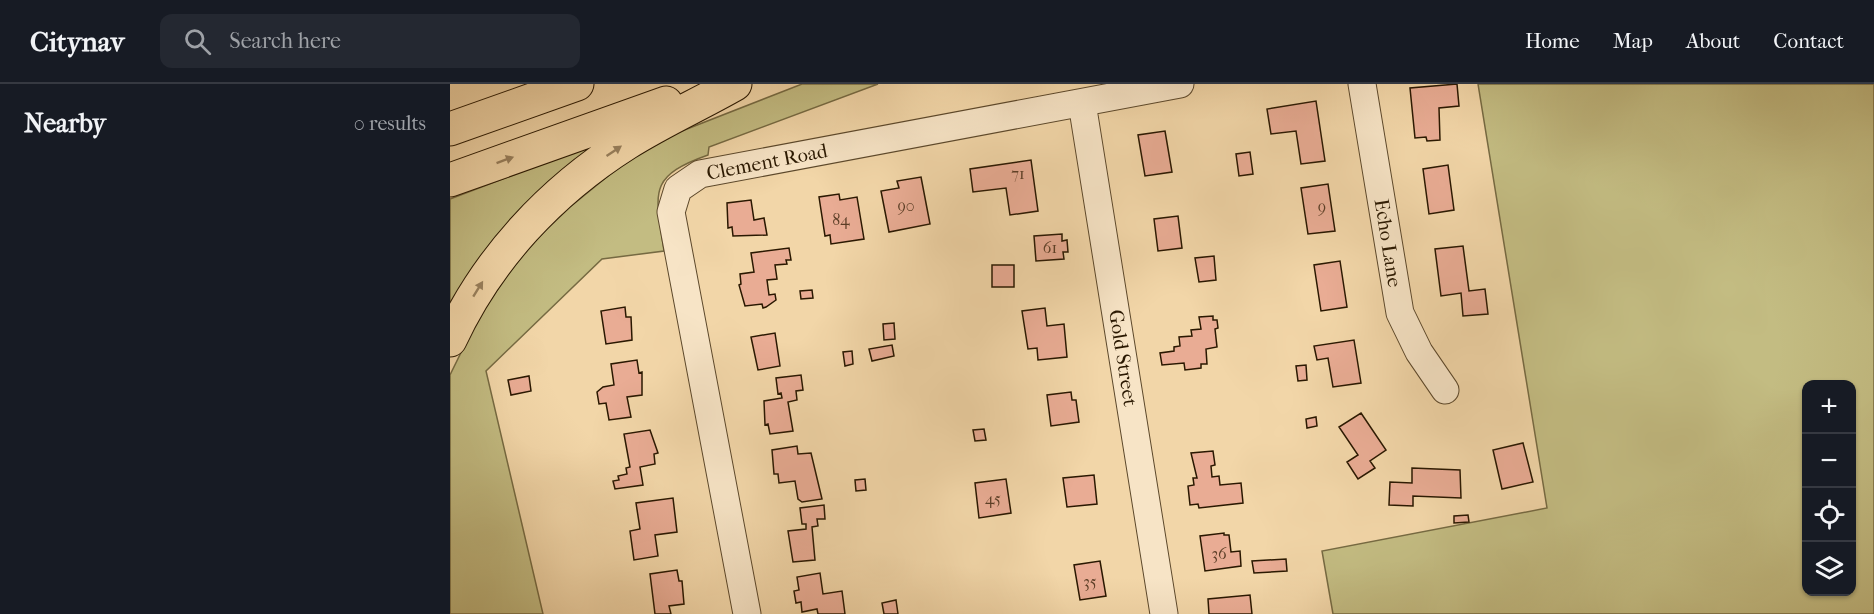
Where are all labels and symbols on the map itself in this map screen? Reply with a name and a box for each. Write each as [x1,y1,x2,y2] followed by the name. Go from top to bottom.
[705,139,830,185] street label: Clement Road
[606,145,622,157] one-way arrow
[496,155,514,165] one-way arrow
[1011,164,1025,183] house number: 71
[897,196,915,215] house number: 90
[1318,197,1326,216] house number: 9
[1370,197,1406,289] street label: Echo Lane
[832,210,850,229] house number: 84
[1043,238,1057,257] house number: 61
[473,281,484,297] one-way arrow
[1104,308,1142,408] street label: Gold Street
[985,489,1001,508] house number: 45
[1211,544,1227,563] house number: 36
[1083,572,1097,591] house number: 35

